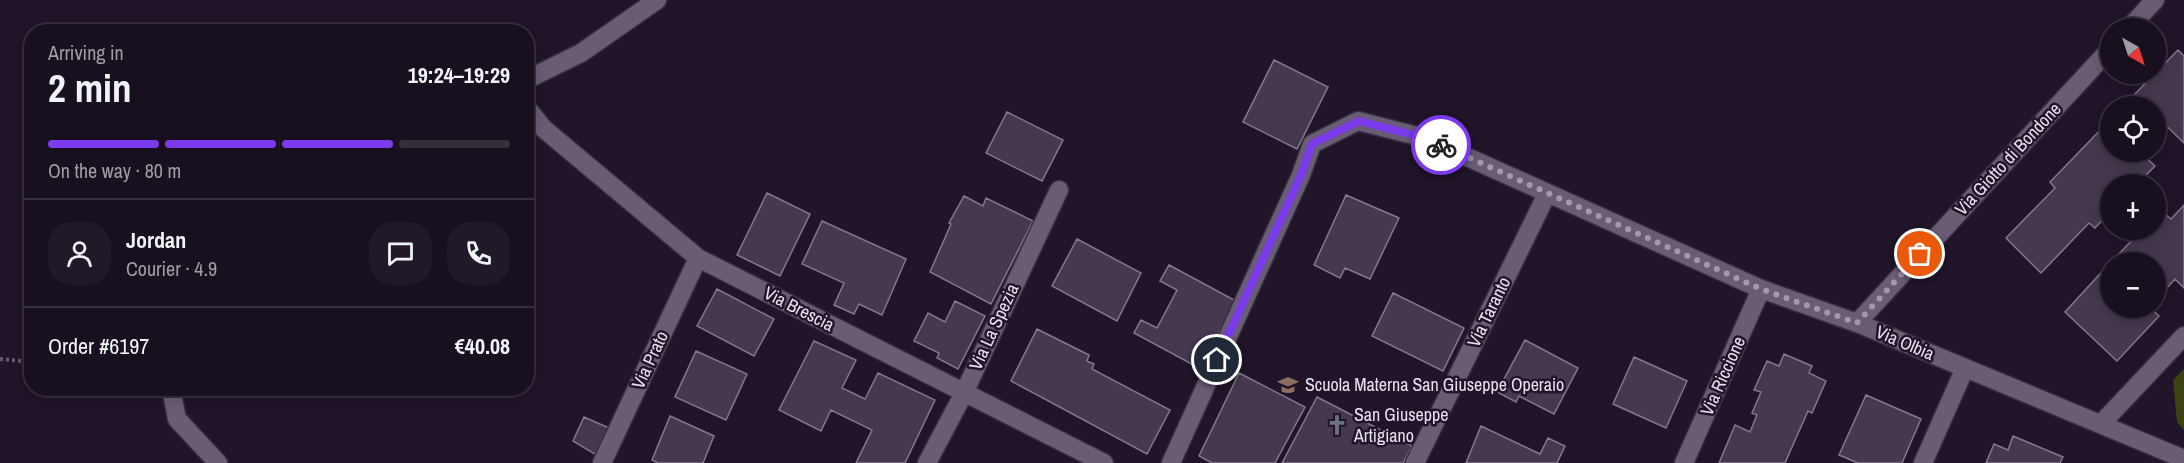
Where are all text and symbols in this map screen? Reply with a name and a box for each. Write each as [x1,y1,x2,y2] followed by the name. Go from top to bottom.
[2100,18,2166,84] north arrow
[2100,18,2166,318] map controls
[48,39,124,66] text: Arriving in
[408,60,510,90] text: 19:24–19:29
[48,62,132,114] text: 2 min
[2100,96,2166,162] button: locate
[1949,97,2067,221] street label: Via Giotto di Bondone
[1411,115,1471,175] courier
[1425,129,1458,162] icon: bike
[48,157,181,184] text: On the way · 80 m
[2100,174,2166,240] button: +
[48,222,111,285] button: person
[369,222,432,285] button: chat
[447,222,510,285] button: phone
[126,225,186,255] text: Jordan
[1894,228,1945,279] pin
[1903,237,1936,270] icon: bag
[2100,252,2166,318] button: −
[126,255,217,282] text: Courier · 4.9
[1461,272,1516,351] street label: Via Taranto
[760,280,839,337] street label: Via Brescia
[963,280,1024,374] street label: Via La Spezia
[1872,319,1938,366] street label: Via Olbia
[625,327,674,393] street label: Via Prato
[48,331,149,361] text: Order #6197
[455,331,510,361] text: €40.08
[1694,332,1751,419] street label: Via Riccione
[1191,334,1242,385] pin
[1200,343,1233,376] icon: home
[1305,372,1564,397] place label: Scuola Materna San Giuseppe Operaio
[1276,373,1300,397] school or university icon: Scuola Materna San Giuseppe Operaio
[1353,402,1448,448] place label: San Giuseppe Artigiano
[1325,413,1349,437] church icon: San Giuseppe Artigiano

